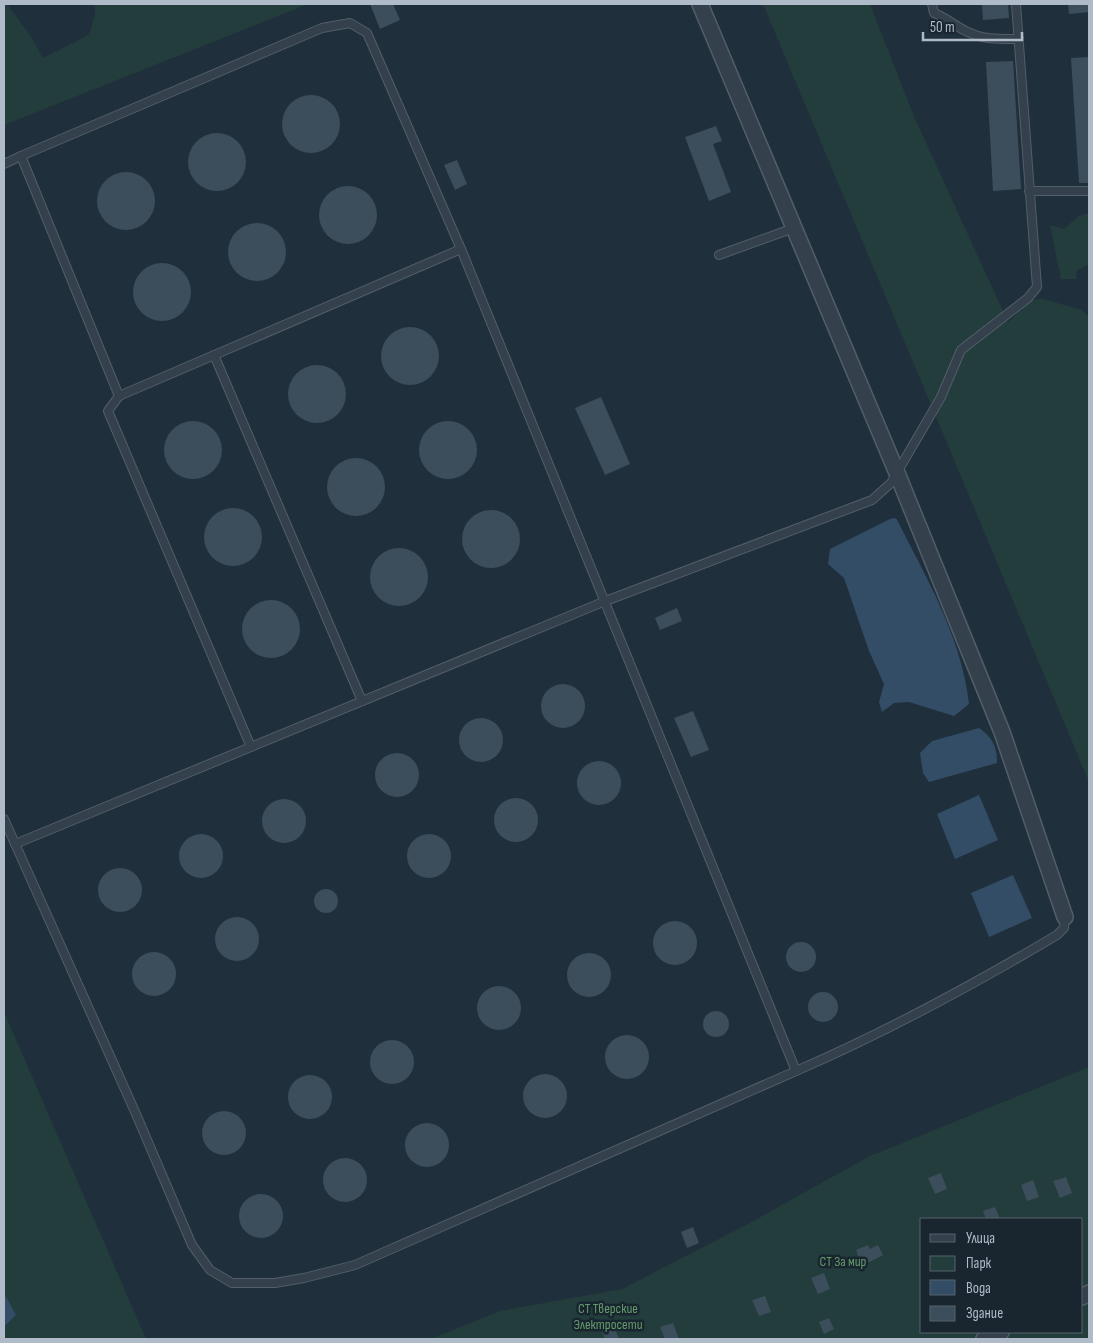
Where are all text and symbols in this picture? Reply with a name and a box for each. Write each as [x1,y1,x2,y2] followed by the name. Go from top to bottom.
[923,10,1022,42] scale bar
[930,18,955,37] text: 50 m
[920,1218,1083,1333] legend
[966,1229,995,1248] text: Улица
[820,1253,867,1270] park label: СТ За мир
[966,1254,992,1273] text: Парк
[966,1279,991,1298] text: Вода
[574,1300,643,1333] park label: СТ Тверские Электросети
[966,1304,1003,1323] text: Здание

